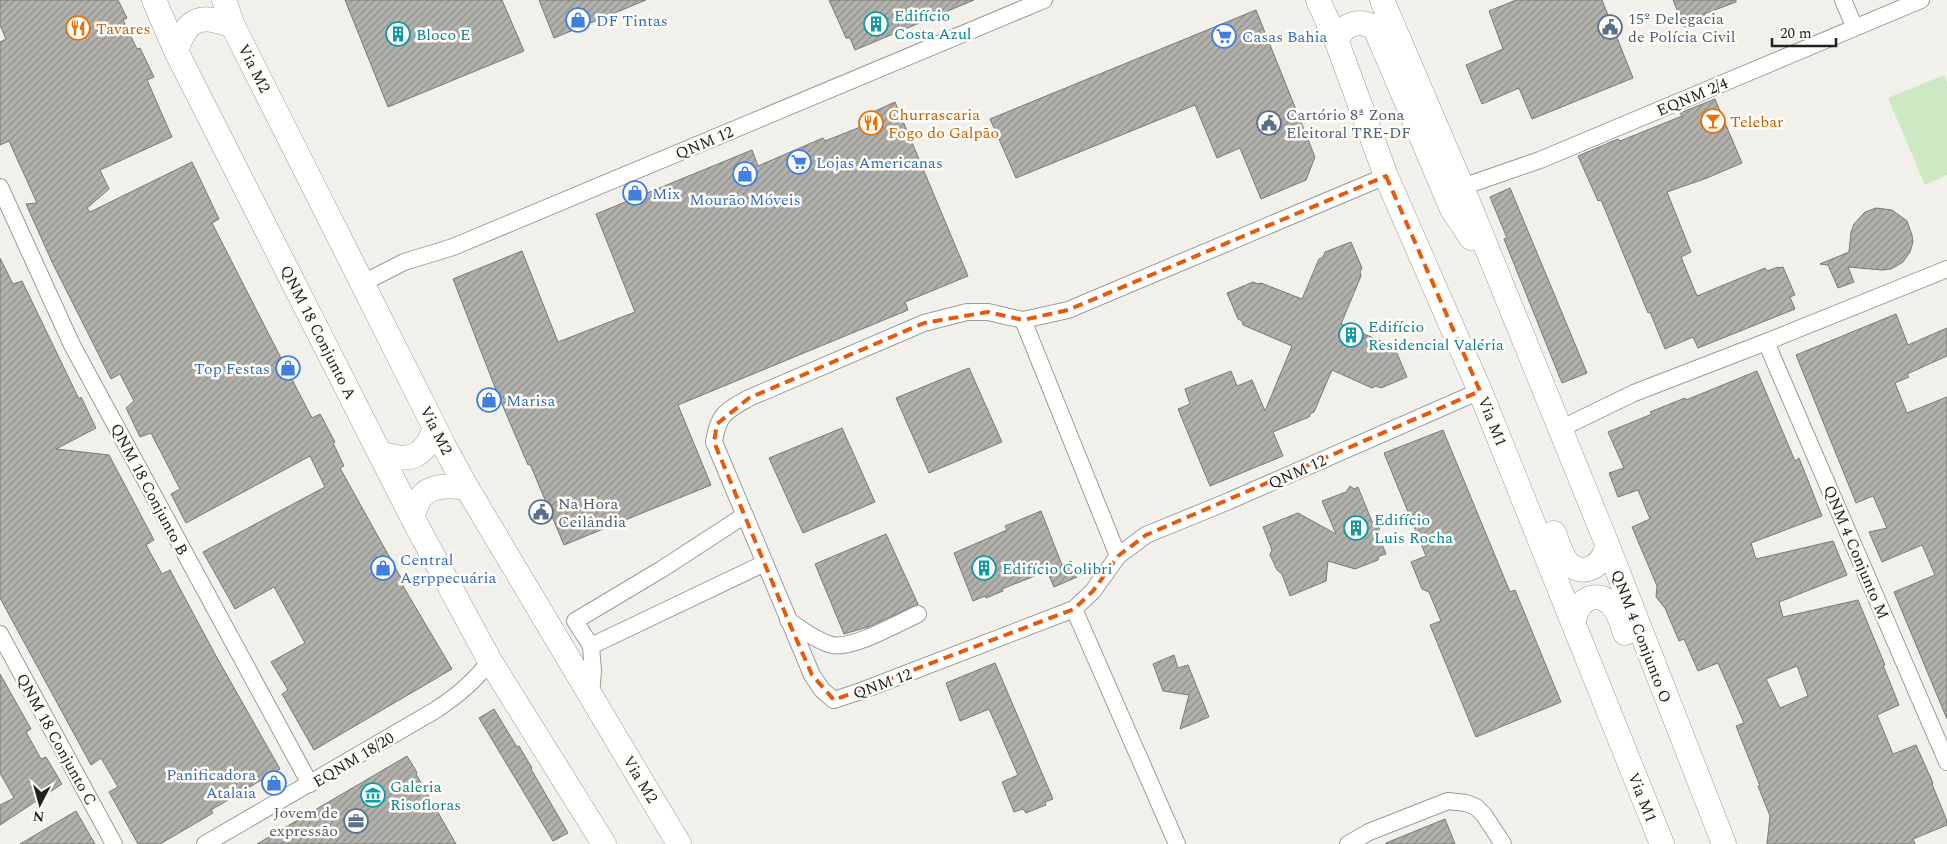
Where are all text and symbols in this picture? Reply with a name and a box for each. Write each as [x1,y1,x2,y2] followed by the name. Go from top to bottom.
[894,4,972,46] place label: Edifício Costa Azul
[565,7,591,33] shop icon: DF Tintas
[1628,7,1735,49] place label: 15º Delegacia de Polícia Civil
[596,9,668,33] place label: DF Tintas
[863,11,889,37] building icon: Edifício Costa Azul
[1597,14,1623,40] public building icon: 15º Delegacia de Polícia Civil
[65,15,91,41] restaurant icon: Tavares
[1772,15,1836,47] scale bar
[96,17,150,41] place label: Tavares
[385,21,411,47] building icon: Bloco E
[1780,22,1812,45] text: 20 m
[416,23,471,47] place label: Bloco E
[1211,23,1237,49] supermarket icon: Casas Bahia
[1242,25,1328,49] place label: Casas Bahia
[232,40,277,97] street label: Via M2
[1653,71,1732,123] street label: EQNM 2/4
[888,103,999,145] place label: Churrascaria Fogo do Galpão
[1286,103,1411,145] place label: Cartório 8ª Zona Eleitoral TRE-DF
[1700,108,1726,134] bar icon: Telebar
[858,110,884,136] restaurant icon: Churrascaria Fogo do Galpão
[1256,110,1282,136] public building icon: Cartório 8ª Zona Eleitoral TRE-DF
[1730,110,1783,134] place label: Telebar
[672,120,737,166] street label: QNM 12
[786,149,812,175] supermarket icon: Lojas Americanas
[816,151,943,175] place label: Lojas Americanas
[732,161,758,187] shop icon: Mourão Móveis
[622,180,648,206] shop icon: Mix
[652,182,680,206] place label: Mix
[689,188,801,212] place label: Mourão Móveis
[274,261,362,404] street label: QNM 18 Conjunto A
[1368,315,1504,357] place label: Edifício Residencial Valéria
[1338,322,1364,348] building icon: Edifício Residencial Valéria
[275,355,301,381] shop icon: Top Festas
[194,357,270,381] place label: Top Festas
[476,387,502,413] shop icon: Marisa
[506,389,555,413] place label: Marisa
[1471,393,1513,450] street label: Via M1
[414,402,459,459] street label: Via M2
[104,419,194,560] street label: QNM 18 Conjunto B
[1265,449,1330,495] street label: QNM 12
[1817,482,1895,623] street label: QNM 4 Conjunto M
[558,492,626,534] place label: Na Hora Ceilândia
[528,499,554,525] public building icon: Na Hora Ceilândia
[1374,508,1453,550] place label: Edifício Luis Rocha
[1343,515,1369,541] building icon: Edifício Luis Rocha
[400,548,496,590] place label: Central Agrppecuária
[370,555,396,581] shop icon: Central Agrppecuária
[971,555,997,581] building icon: Edifício Colibri
[1002,557,1112,581] place label: Edifício Colibri
[1605,566,1678,707] street label: QNM 4 Conjunto O
[850,662,915,706] street label: QNM 12
[10,669,102,810] street label: QNM 18 Conjunto C
[308,726,399,794] street label: EQNM 18/20
[616,751,664,808] street label: Via M2
[166,763,256,805] place label: Panificadora Atalaia
[1621,769,1663,826] street label: Via M1
[261,770,287,796] shop icon: Panificadora Atalaia
[390,775,461,817] place label: Galeria Risofloras
[15,779,65,829] north arrow
[360,782,386,808] museum icon: Galeria Risofloras
[269,801,338,843] place label: Jovem de expressão
[32,805,45,827] text: N
[343,808,369,834] office icon: Jovem de expressão

